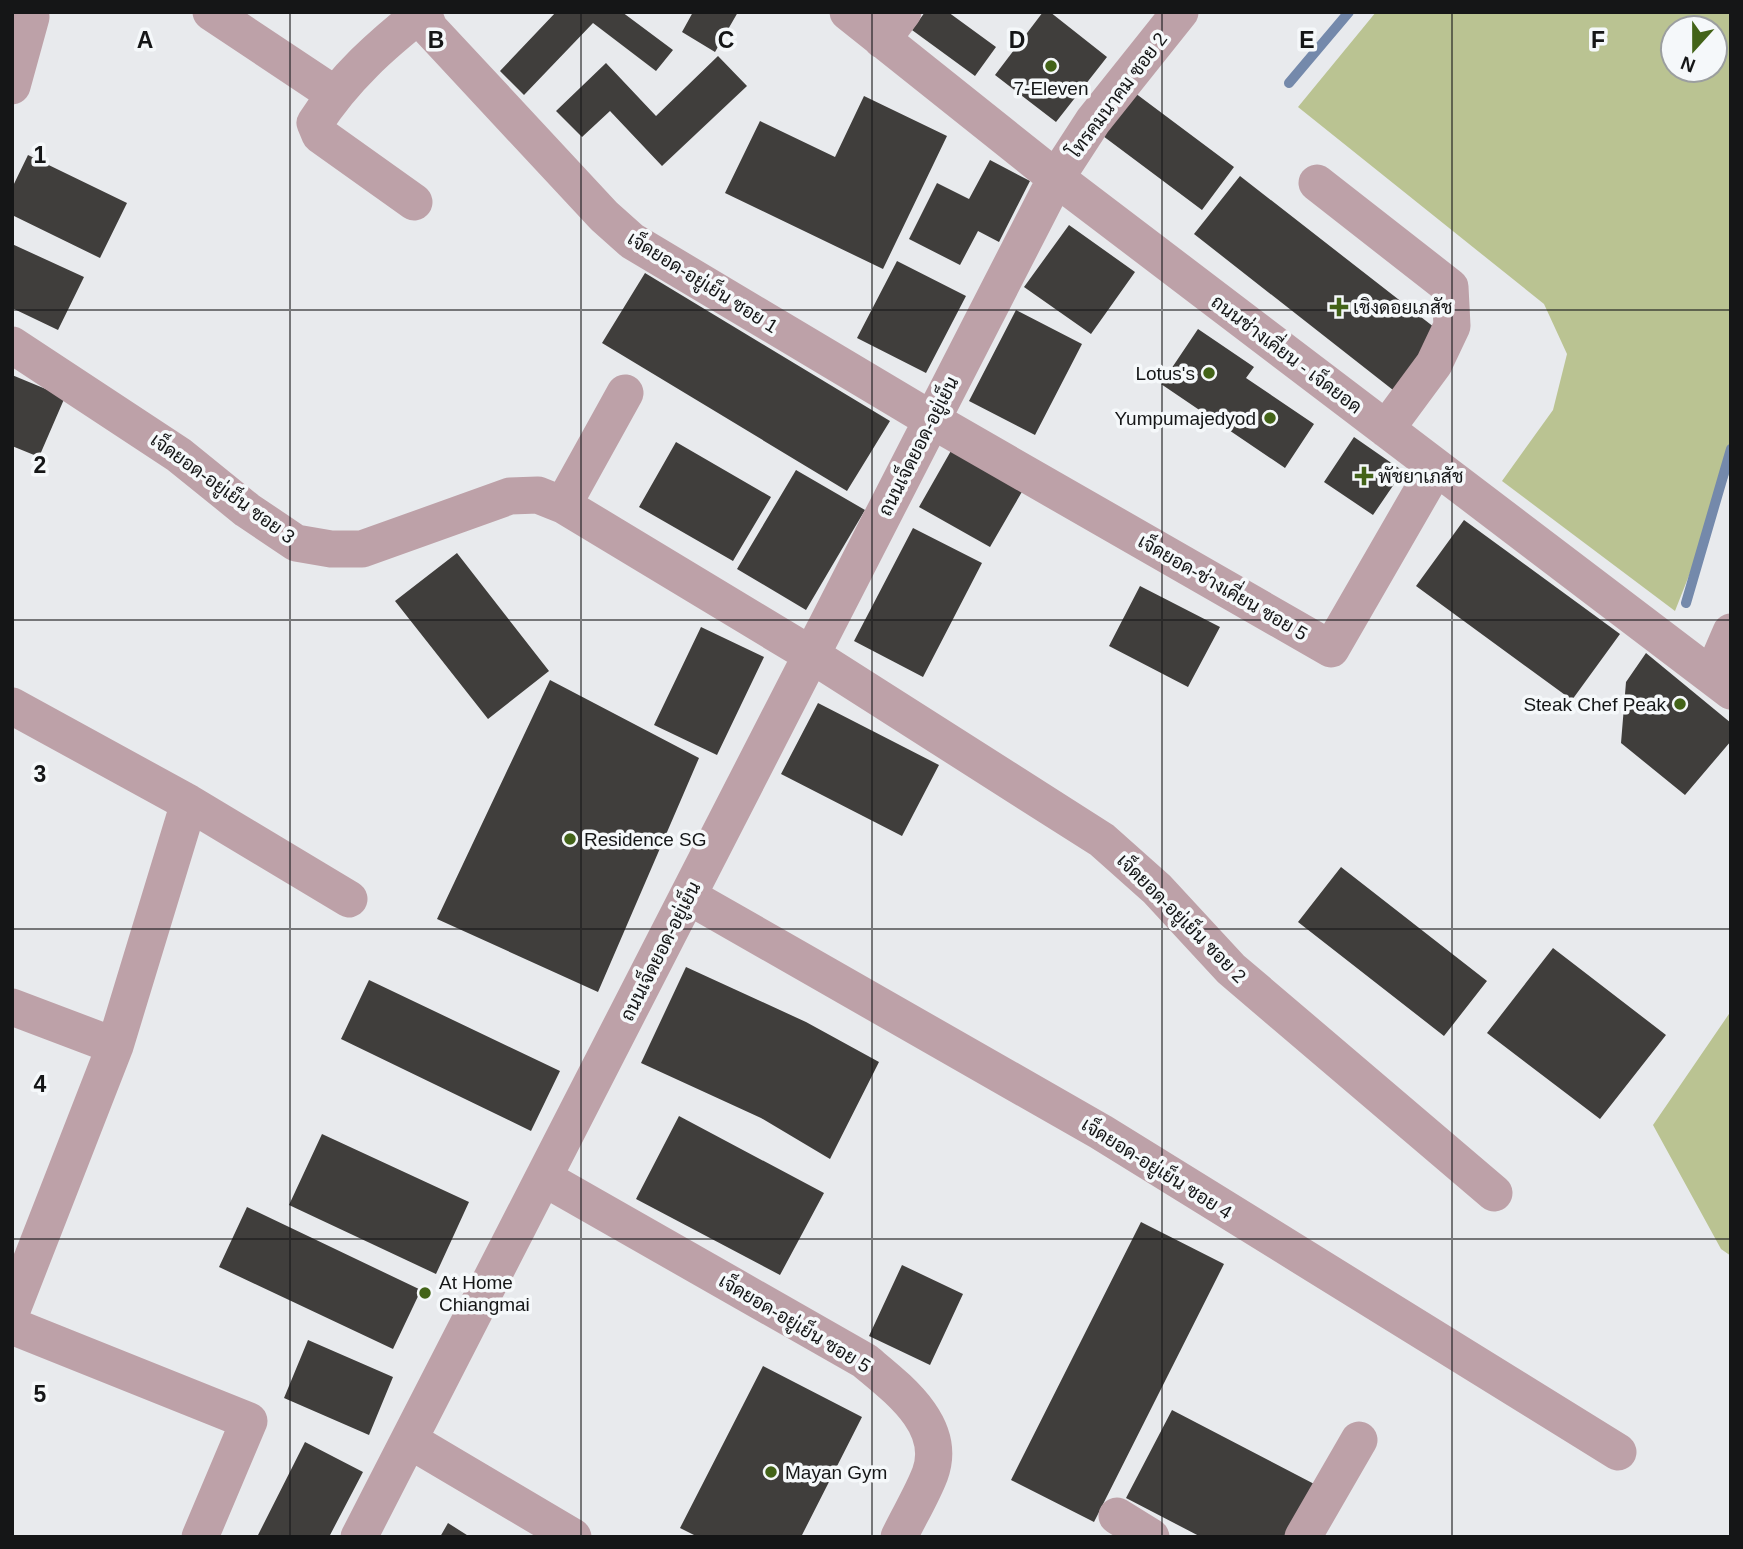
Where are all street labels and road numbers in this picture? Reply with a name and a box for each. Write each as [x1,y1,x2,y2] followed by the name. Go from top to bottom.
[1061,27,1171,163] street label: โทรคมนาคม ซอย 2
[622,225,783,340] street label: เจ็ดยอด-อยู่เย็น ซอย 1
[1207,285,1370,418] street label: ถนนช่างเคี่ยน - เจ็ดยอด
[872,372,965,521] street label: ถนนเจ็ดยอด-อยู่เย็น
[145,427,301,550] street label: เจ็ดยอด-อยู่เย็น ซอย 3
[1134,524,1315,644] street label: เจ็ดยอด-ช่างเคี่ยน ซอย 5
[1111,848,1252,989] street label: เจ็ดยอด-อยู่เย็น ซอย 2
[614,877,707,1026] street label: ถนนเจ็ดยอด-อยู่เย็น
[1076,1111,1238,1226] street label: เจ็ดยอด-อยู่เย็น ซอย 4
[714,1267,876,1380] street label: เจ็ดยอด-อยู่เย็น ซอย 5

